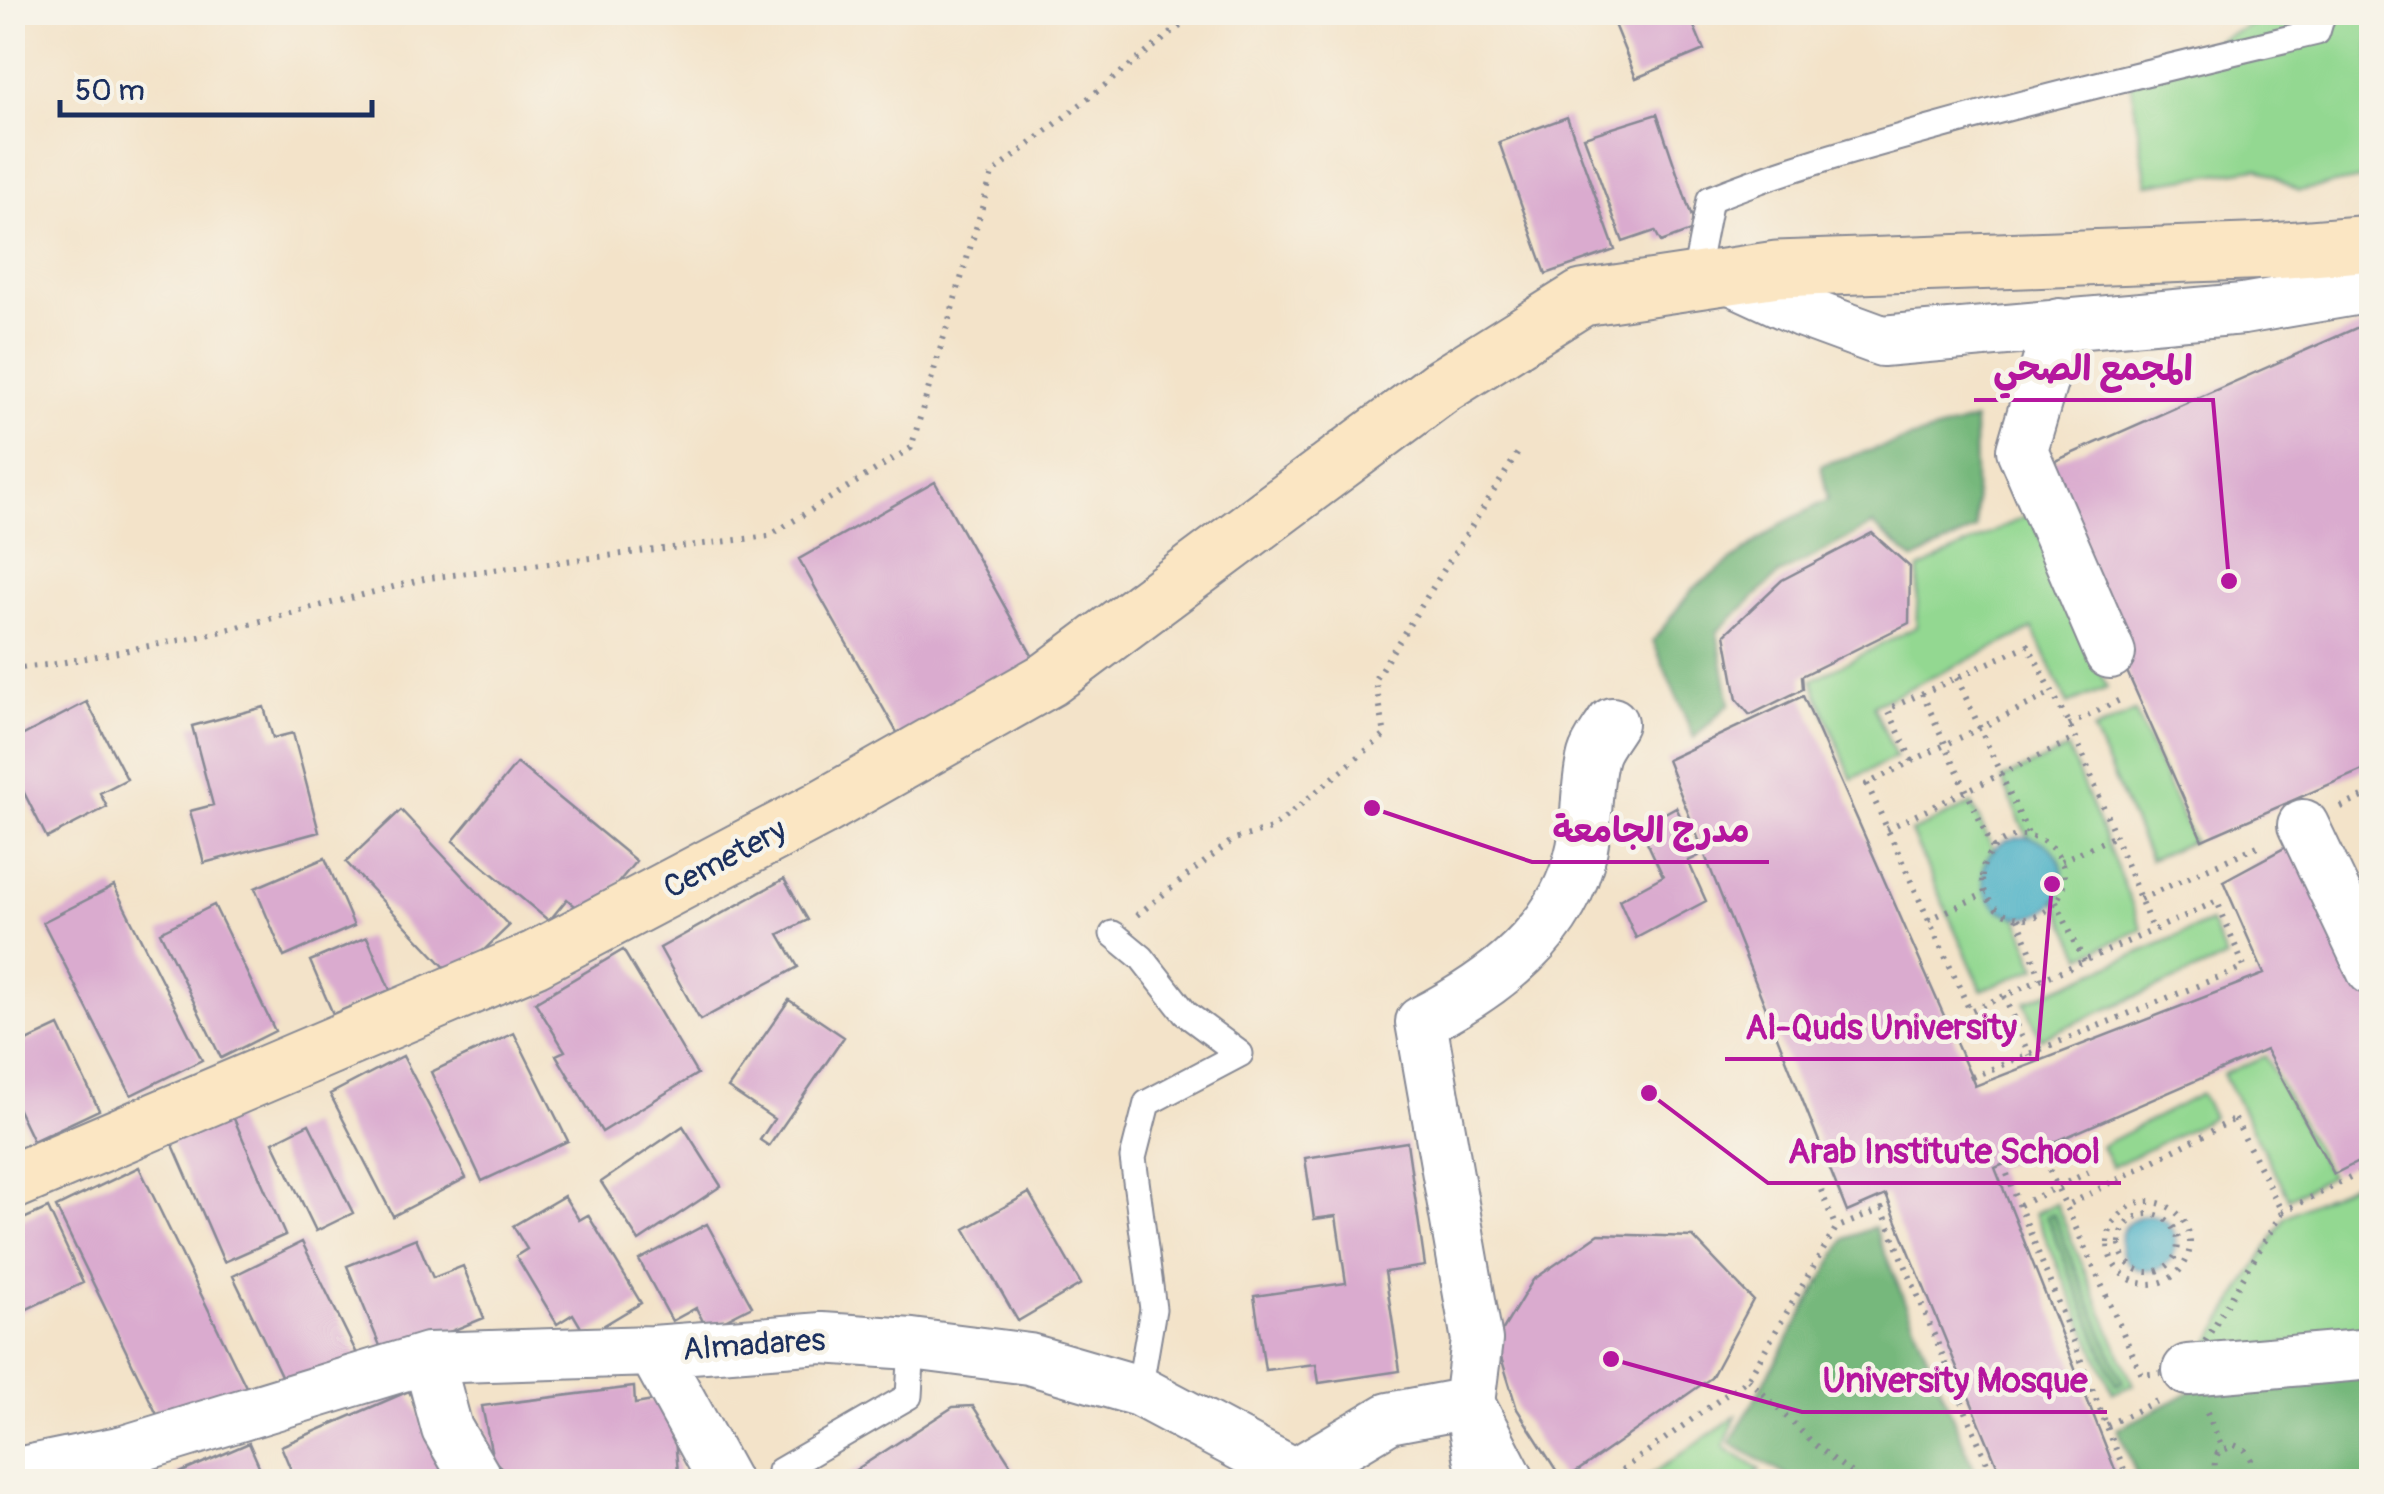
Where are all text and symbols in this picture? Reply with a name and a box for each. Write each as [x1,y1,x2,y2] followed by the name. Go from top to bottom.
[60,55,372,117] scale bar
[75,72,145,109] text: 50 m
[1974,335,2213,400] callout: المجمع الصحي
[1993,347,2193,399] text: المجمع الصحي
[1532,797,1769,862] callout: مدرج الجامعة
[1552,809,1750,853] text: مدرج الجامعة
[657,810,793,908] street label: Cemetery
[1725,994,2037,1059] callout: Al-Quds University
[1745,1006,2017,1050] text: Al-Quds University
[1768,1118,2121,1183] callout: Arab Institute School
[1788,1130,2100,1174] text: Arab Institute School
[681,1320,827,1370] street label: Almadares
[1802,1347,2107,1412] callout: University Mosque
[1822,1359,2088,1403] text: University Mosque

